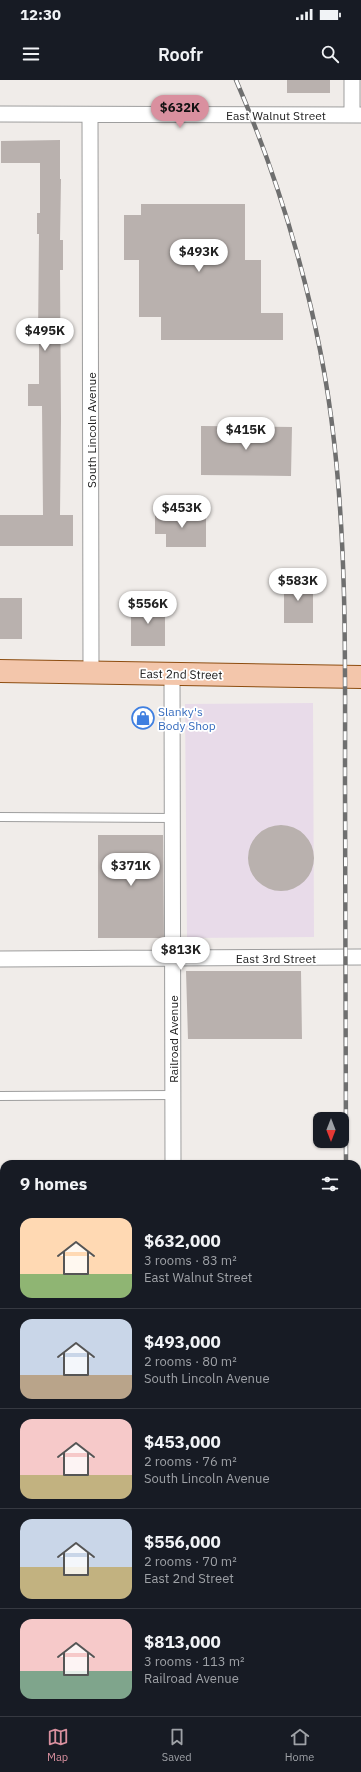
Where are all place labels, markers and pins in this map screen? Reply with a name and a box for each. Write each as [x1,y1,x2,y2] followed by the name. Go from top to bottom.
[152,95,208,129] pin: $632K
[171,239,227,273] pin: $493K
[17,318,73,352] pin: $495K
[218,417,274,451] pin: $415K
[154,495,210,529] pin: $453K
[270,568,326,602] pin: $583K
[120,591,176,625] pin: $556K
[158,704,216,733] place label: Slanky's Body Shop
[130,705,156,731] shop icon: Slanky's Body Shop
[103,853,159,887] pin: $371K
[153,937,209,971] pin: $813K

